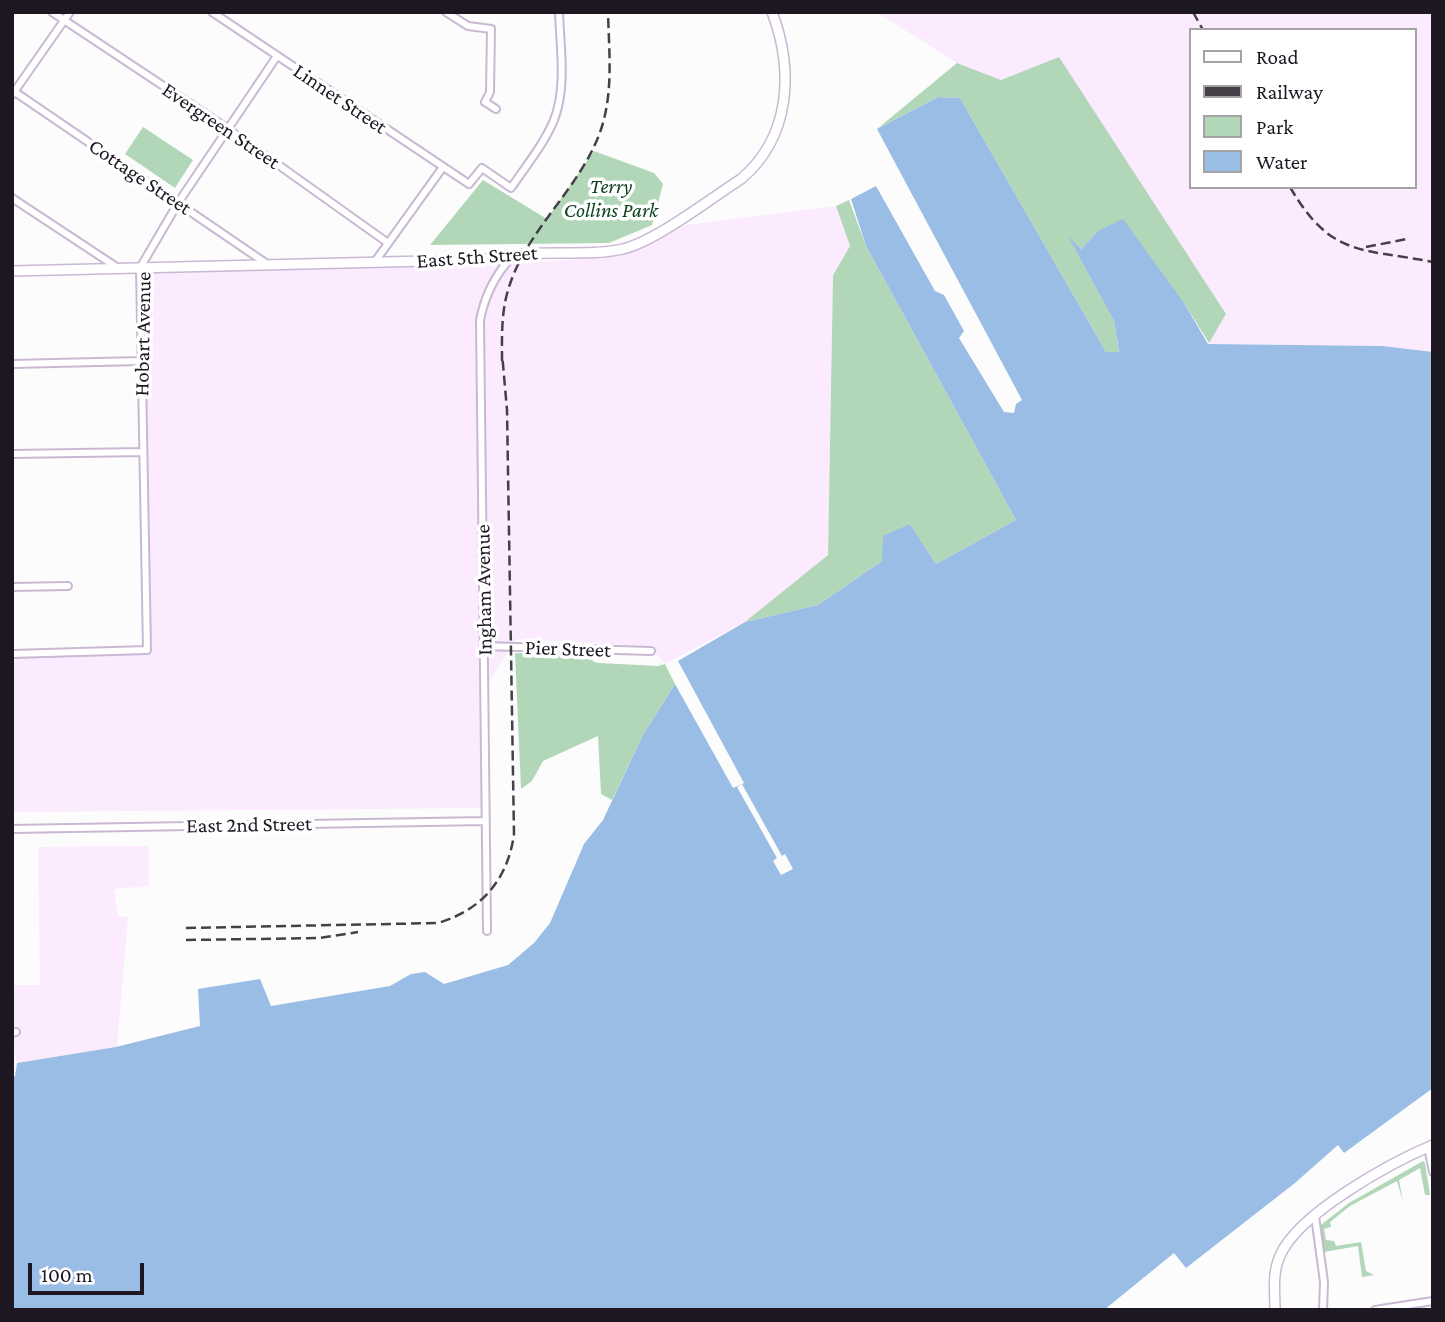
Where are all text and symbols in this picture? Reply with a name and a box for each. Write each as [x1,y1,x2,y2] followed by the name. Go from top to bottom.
[1190,28,1417,189] legend
[1256,45,1299,69] text: Road
[288,58,392,140] street label: Linnet Street
[157,77,285,175] street label: Evergreen Street
[1256,80,1323,104] text: Railway
[1256,115,1293,139] text: Park
[84,133,196,221] street label: Cottage Street
[1256,150,1308,174] text: Water
[564,174,658,224] park label: Terry Collins Park
[416,240,538,274] street label: East 5th Street
[129,271,157,397] street label: Hobart Avenue
[470,524,498,656] street label: Ingham Avenue
[525,635,611,663] street label: Pier Street
[186,811,312,839] street label: East 2nd Street
[32,1248,147,1292] scale bar
[41,1263,93,1287] text: 100 m

